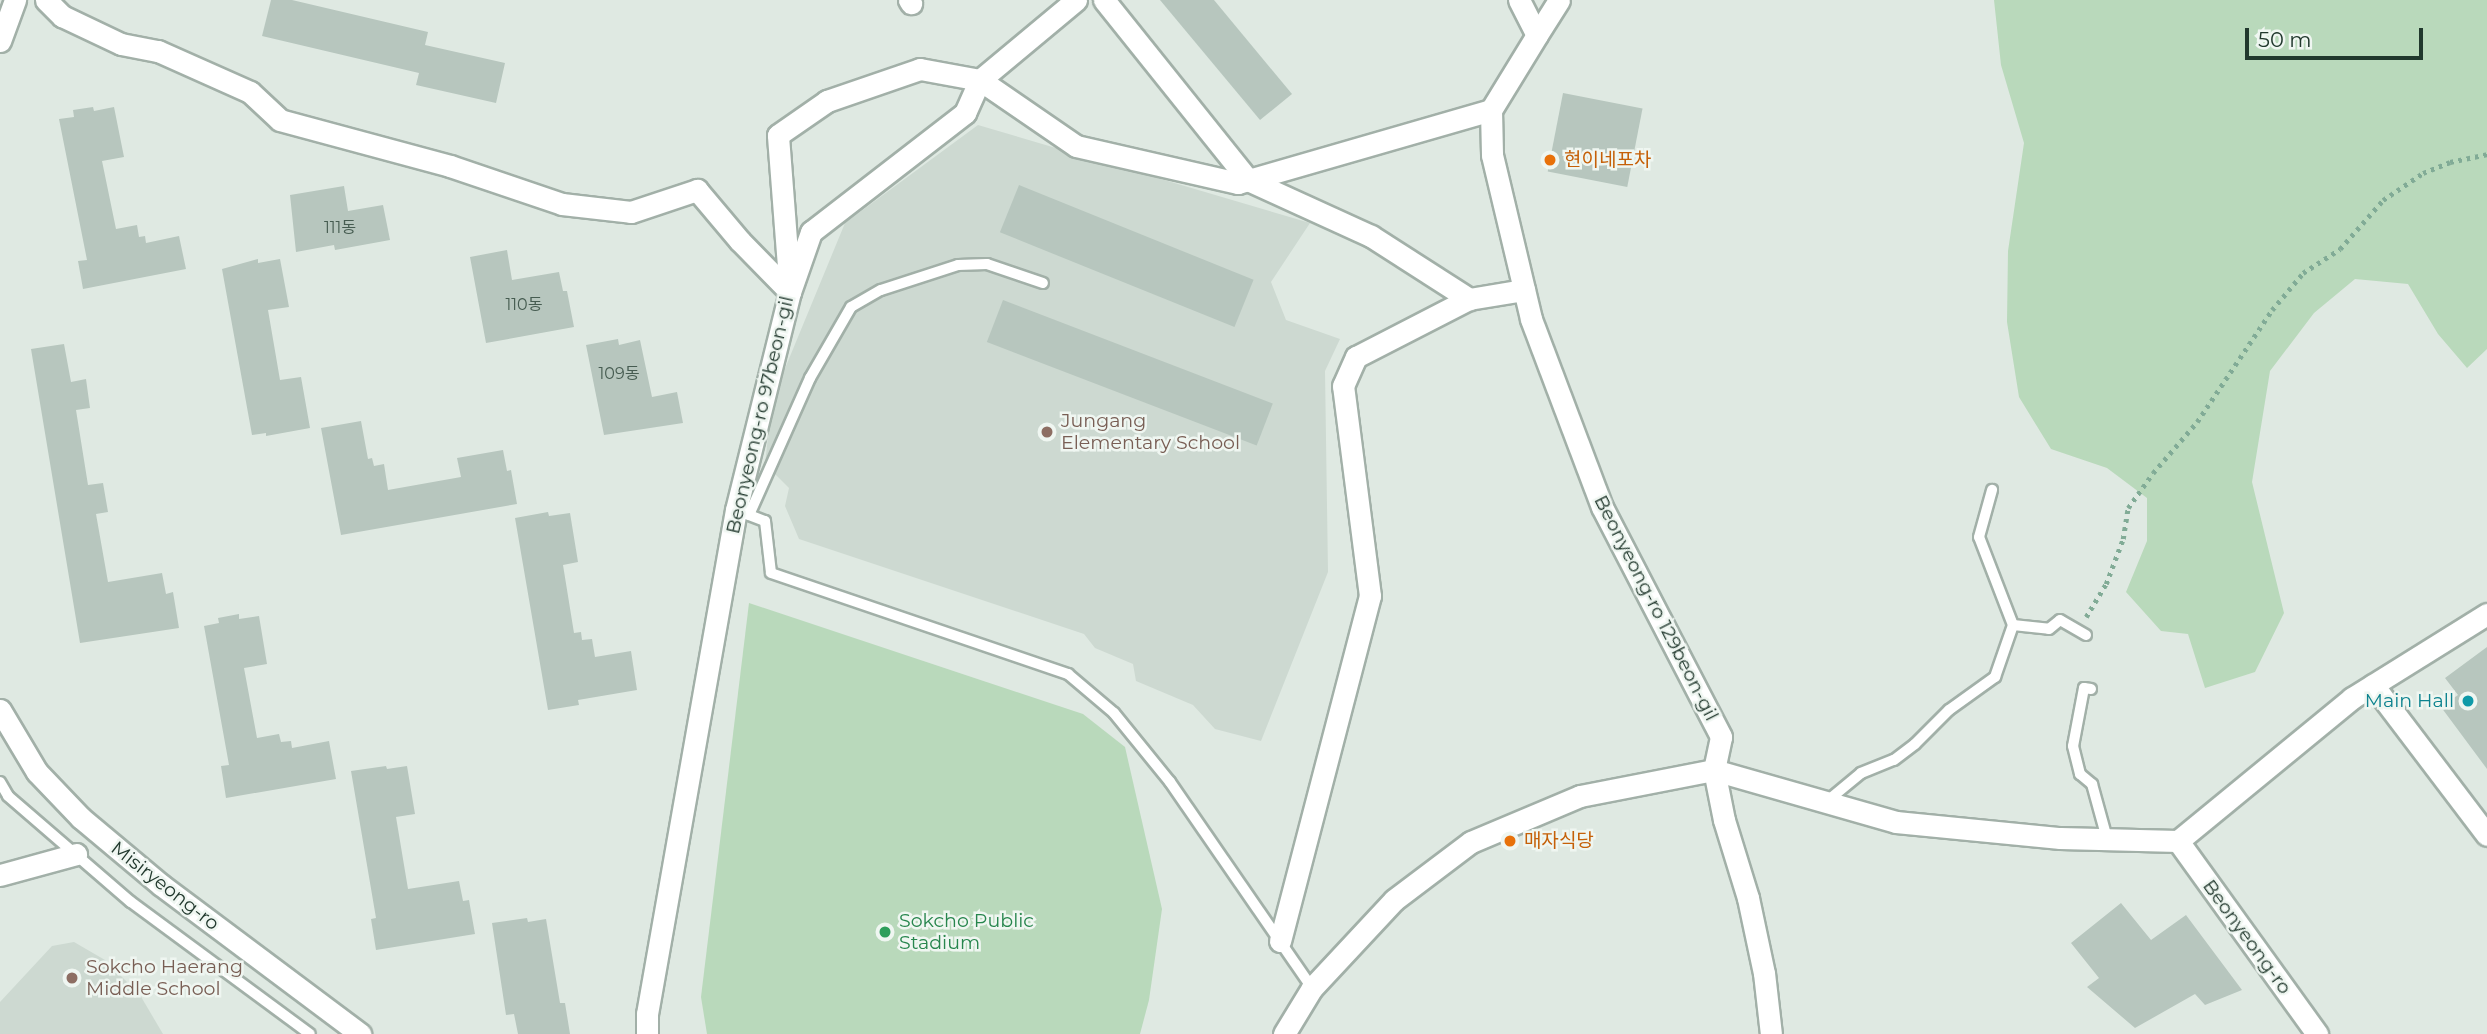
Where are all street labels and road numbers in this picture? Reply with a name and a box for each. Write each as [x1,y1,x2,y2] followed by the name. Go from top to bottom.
[722,294,798,536] street label: Beonyeong-ro 97beon-gil
[1589,491,1723,725] street label: Beonyeong-ro 129beon-gil
[106,837,224,935] street label: Misiryeong-ro
[2198,875,2296,999] street label: Beonyeong-ro

